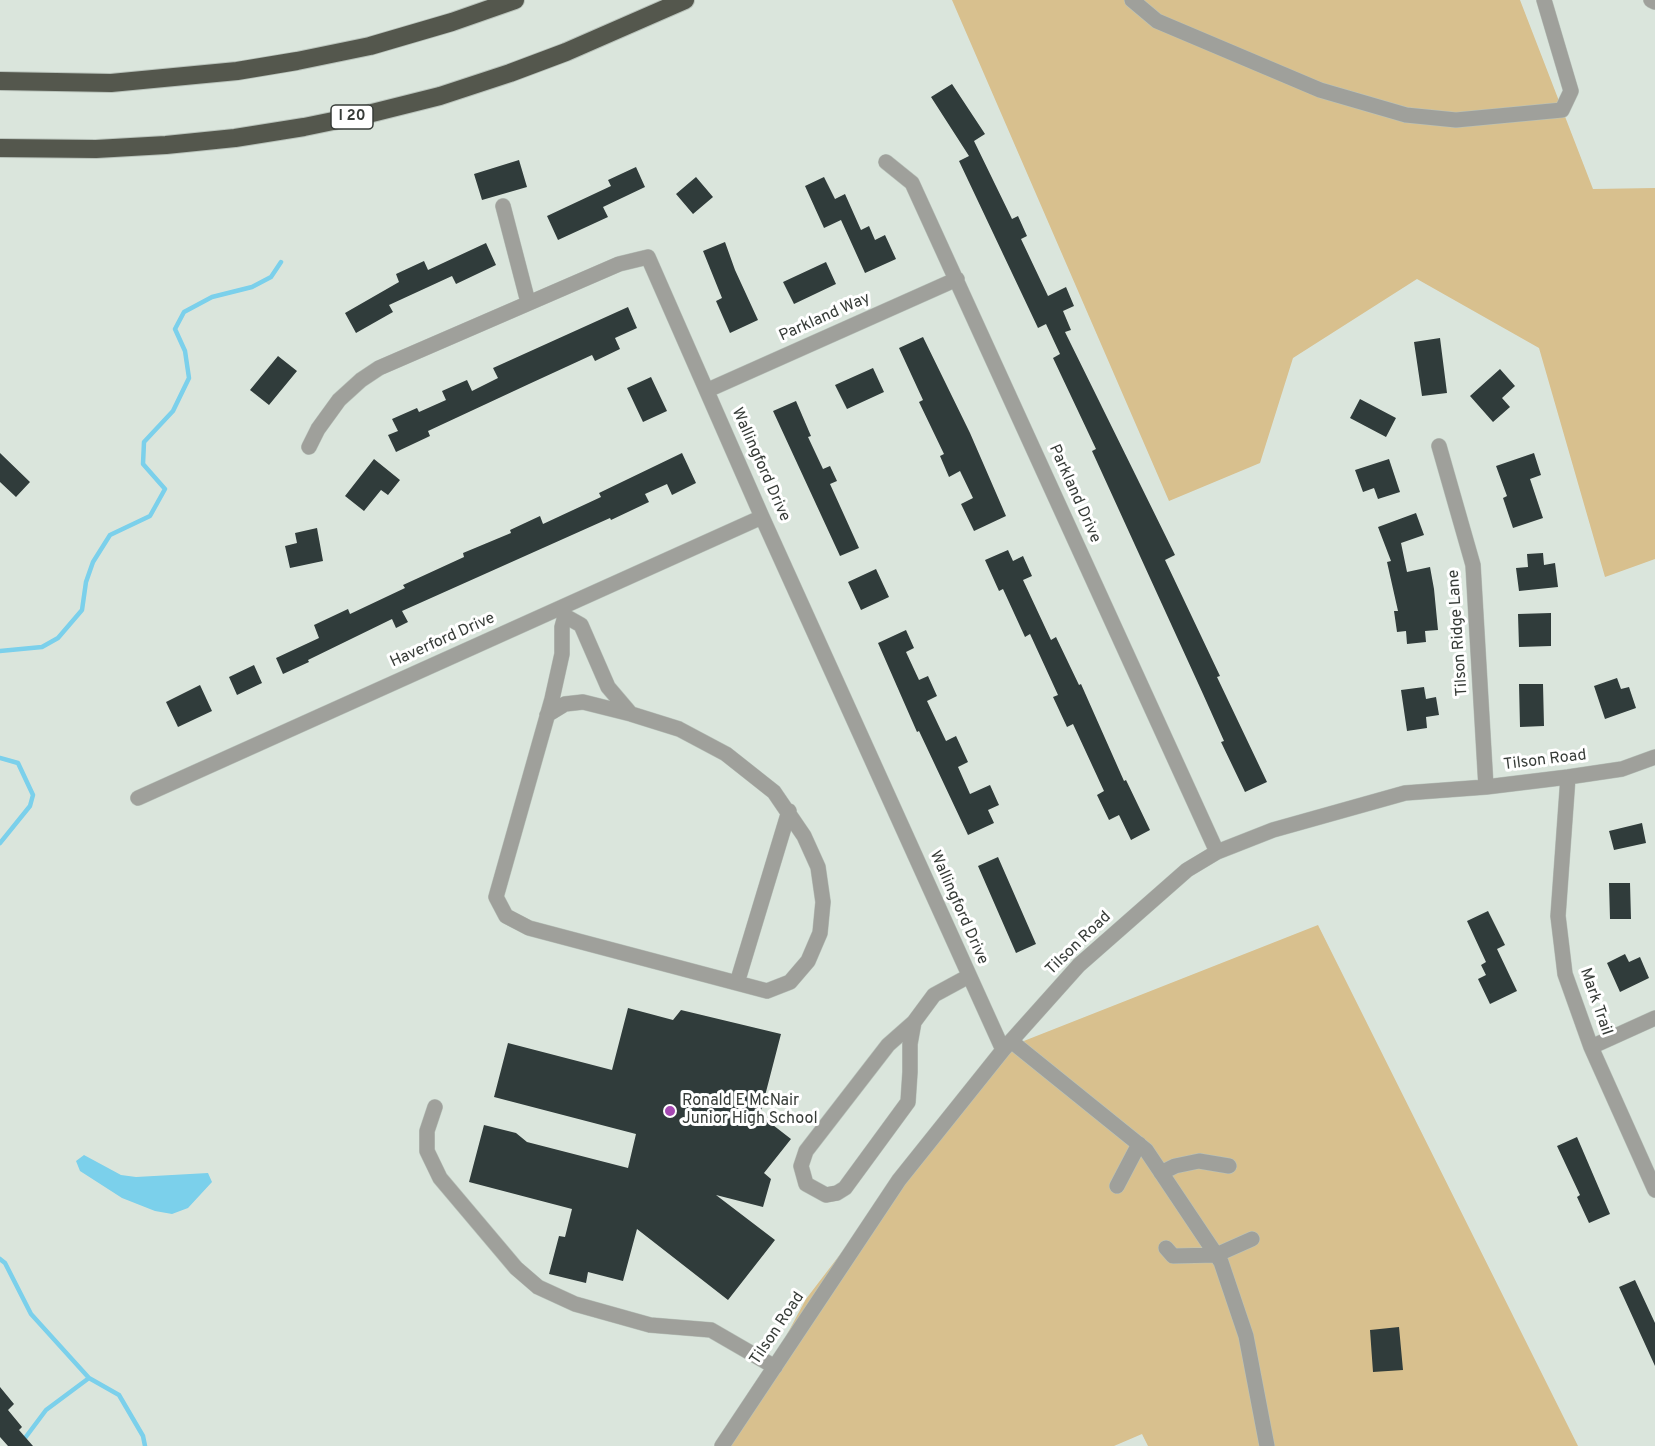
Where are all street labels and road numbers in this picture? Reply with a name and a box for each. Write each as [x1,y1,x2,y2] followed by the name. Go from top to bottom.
[331,105,373,129] road number: I 20
[776,289,874,347] street label: Parkland Way
[726,405,794,525] street label: Wallingford Drive
[1044,442,1104,546] street label: Parkland Drive
[1445,569,1473,697] street label: Tilson Ridge Lane
[388,609,498,673] street label: Haverford Drive
[1502,746,1588,776] street label: Tilson Road
[924,848,992,968] street label: Wallingford Drive
[1042,908,1116,980] street label: Tilson Road
[1575,966,1615,1038] street label: Mark Trail
[747,1289,809,1369] street label: Tilson Road

